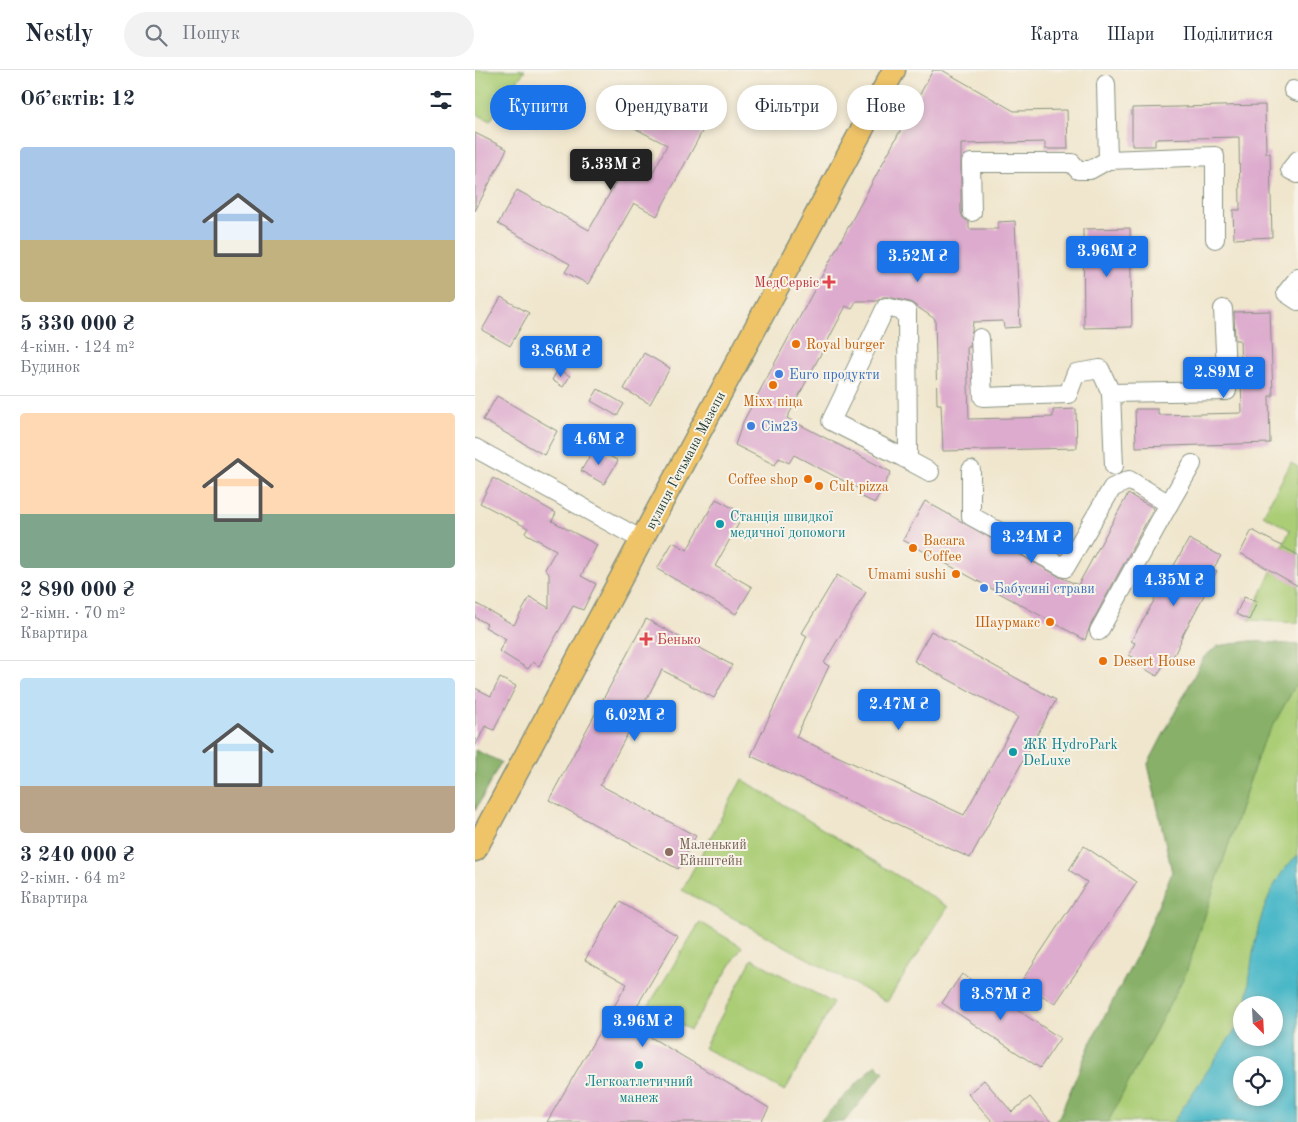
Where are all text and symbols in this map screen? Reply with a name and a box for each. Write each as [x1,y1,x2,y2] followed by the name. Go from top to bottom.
[124,12,474,57] search box
[142,21,170,49] icon: search
[25,23,94,47] text: Nestly
[182,25,240,44] text: Пошук
[1030,26,1079,44] text: Карта
[1107,26,1155,44] text: Шари
[1183,26,1273,44] text: Поділитися
[490,85,586,130] chip: Купити
[596,85,727,130] chip: Орендувати
[737,85,837,130] chip: Фільтри
[847,85,924,130] chip: Нове
[427,86,455,114] icon: filters
[20,89,135,110] text: Об’єктів: 12
[565,148,657,191] pin: 5.33M ₴
[581,157,641,173] text: 5.33M ₴
[193,180,283,270] icon: home
[1061,236,1153,278] pin: 3.96M ₴
[872,240,964,283] pin: 3.52M ₴
[1077,244,1137,260] text: 3.96M ₴
[888,249,948,265] text: 3.52M ₴
[754,276,819,290] place label: МедСервіс
[823,276,835,288] marker: МедСервіс
[20,314,134,335] text: 5 330 000 ₴
[515,336,607,378] pin: 3.86M ₴
[790,338,802,350] marker: Royal burger
[806,338,885,352] place label: Royal burger
[20,340,135,356] text: 4-кімн. · 124 m²
[531,344,591,360] text: 3.86M ₴
[1178,356,1270,399] pin: 2.89M ₴
[20,360,80,376] text: Будинок
[1194,365,1254,381] text: 2.89M ₴
[773,368,785,380] marker: Euro продукти
[789,368,880,382] place label: Euro продукти
[767,379,779,391] marker: Mixx піца
[644,389,728,532] street label: вулиця Гетьмана Мазепи
[743,395,803,409] place label: Mixx піца
[745,420,757,432] marker: Сім23
[761,420,798,434] place label: Сім23
[558,424,640,466] pin: 4.6M ₴
[574,432,624,448] text: 4.6M ₴
[193,445,283,535] icon: home
[728,473,798,487] place label: Coffee shop
[802,473,814,485] marker: Coffee shop
[813,480,825,492] marker: Cult pizza
[829,480,889,494] place label: Cult pizza
[730,510,845,540] place label: Станція швидкої медичної допомоги
[714,518,726,530] marker: Станція швидкої медичної допомоги
[986,522,1078,564] pin: 3.24M ₴
[1002,530,1062,546] text: 3.24M ₴
[923,534,965,564] place label: Bacara Coffee
[907,542,919,554] marker: Bacara Coffee
[1128,564,1220,607] pin: 4.35M ₴
[867,568,946,582] place label: Umami sushi
[950,568,962,580] marker: Umami sushi
[1144,573,1204,589] text: 4.35M ₴
[20,580,134,601] text: 2 890 000 ₴
[978,582,990,594] marker: Бабусині страви
[994,582,1095,596] place label: Бабусині страви
[20,606,125,622] text: 2-кімн. · 70 m²
[975,616,1040,630] place label: Шаурмакс
[1044,616,1056,628] marker: Шаурмакс
[20,626,88,642] text: Квартира
[639,632,653,646] marker: Бенько
[657,633,701,647] place label: Бенько
[1097,655,1109,667] marker: Desert House
[1113,655,1195,669] place label: Desert House
[853,688,945,731] pin: 2.47M ₴
[869,697,929,713] text: 2.47M ₴
[589,700,681,742] pin: 6.02M ₴
[605,708,665,724] text: 6.02M ₴
[193,710,283,800] icon: home
[1023,738,1118,768] place label: ЖК HydroPark DeLuxe
[1007,746,1019,758] marker: ЖК HydroPark DeLuxe
[679,838,747,868] place label: Маленький Ейнштейн
[20,845,134,866] text: 3 240 000 ₴
[663,846,675,858] marker: Маленький Ейнштейн
[20,871,125,887] text: 2-кімн. · 64 m²
[20,891,88,907] text: Квартира
[955,978,1047,1021] pin: 3.87M ₴
[971,987,1031,1003] text: 3.87M ₴
[1233,996,1283,1046] north arrow
[1233,996,1283,1106] map controls
[597,1006,689,1048] pin: 3.96M ₴
[613,1014,673,1030] text: 3.96M ₴
[1233,1056,1283,1106] button: locate
[633,1059,645,1071] marker: Легкоатлетичний манеж
[585,1075,693,1105] place label: Легкоатлетичний манеж

